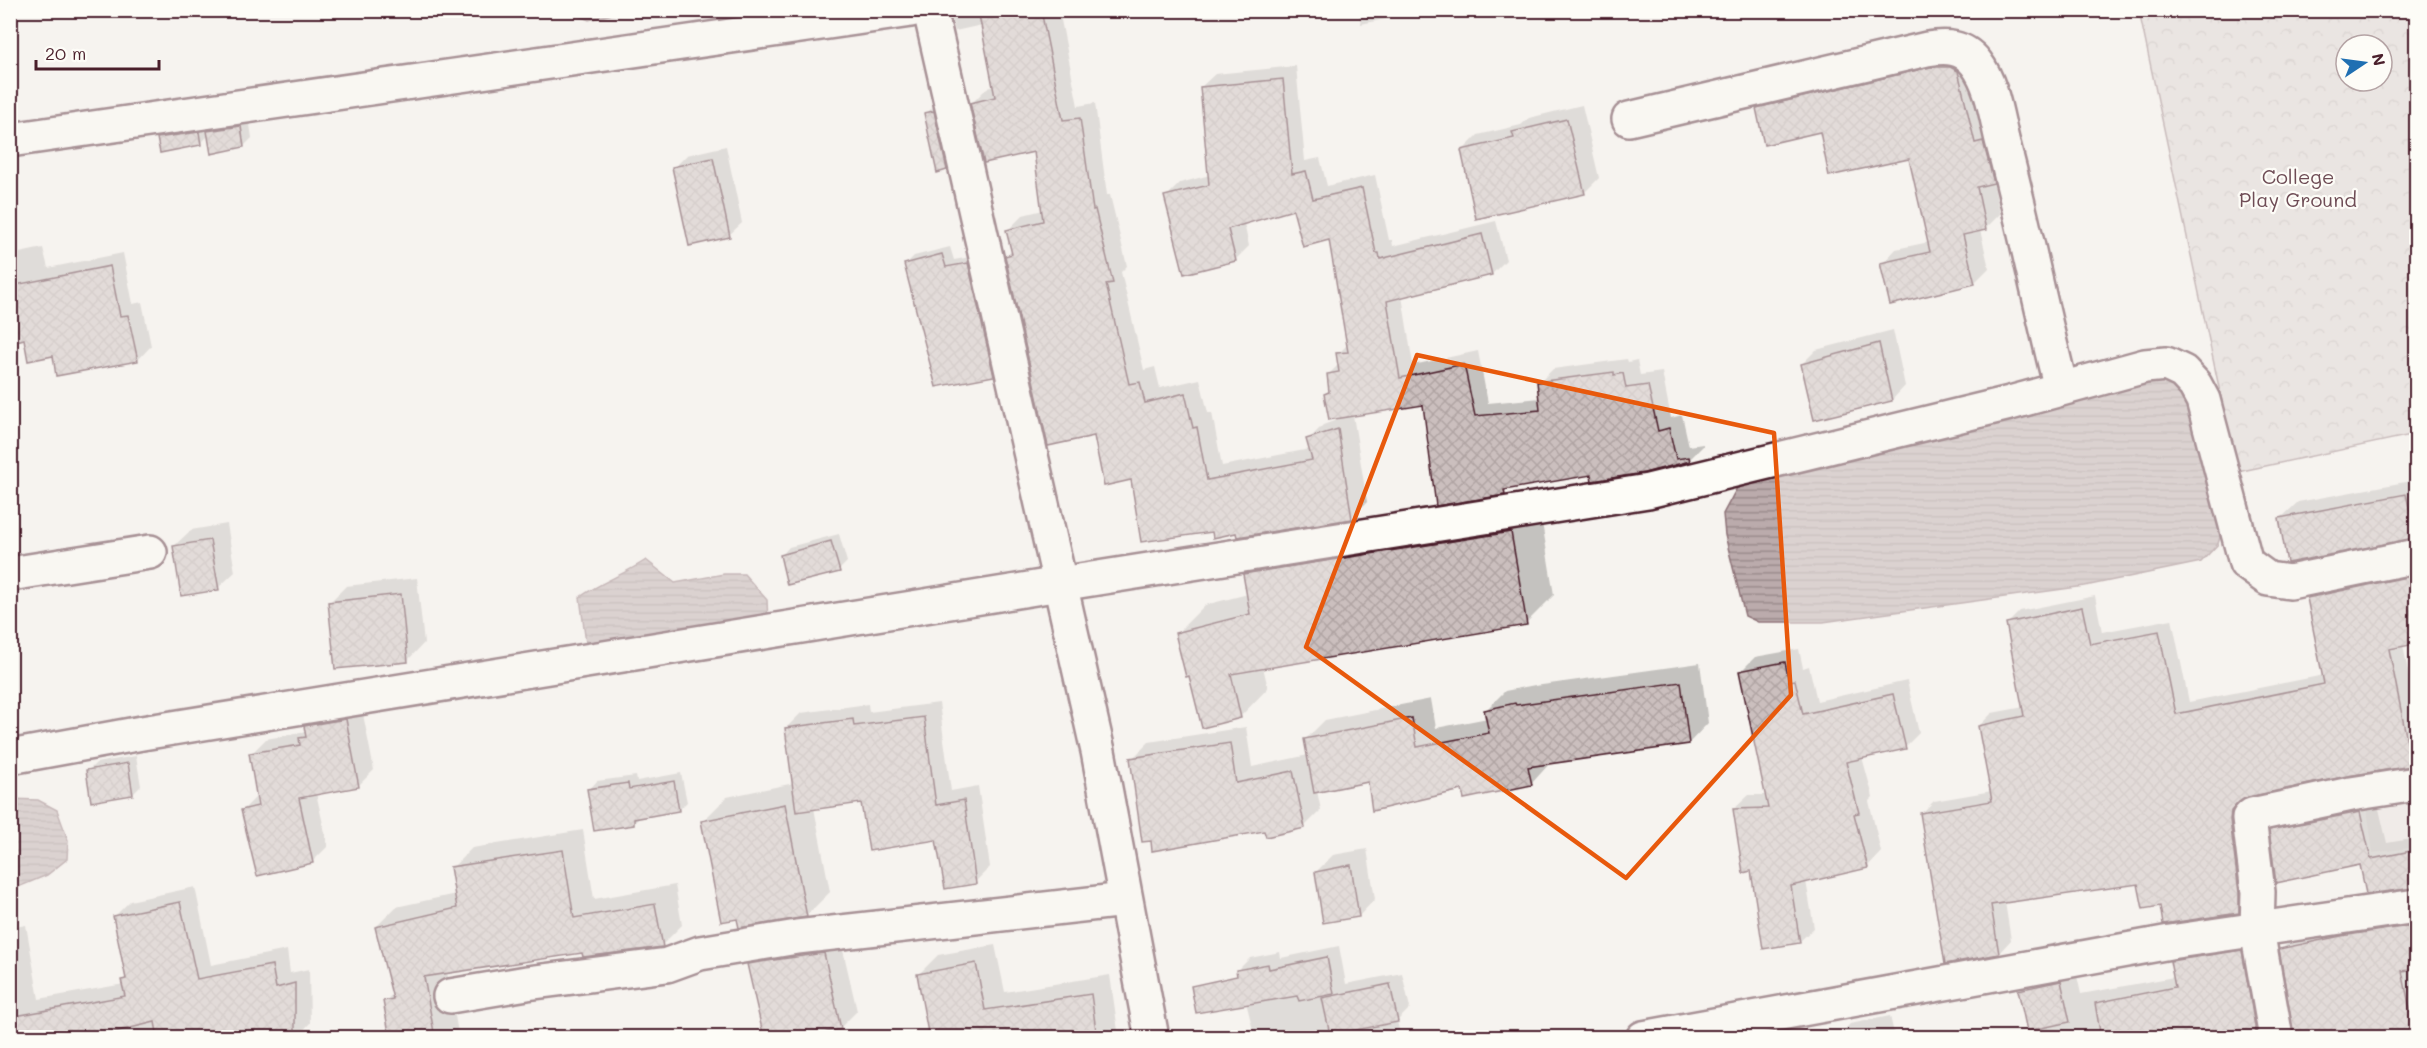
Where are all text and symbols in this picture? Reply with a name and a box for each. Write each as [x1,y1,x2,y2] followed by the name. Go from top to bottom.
[36,33,159,71] scale bar
[2334,33,2394,93] north arrow
[45,41,86,65] text: 20 m
[2368,51,2391,68] text: N
[2239,163,2357,212] park label: College Play Ground

